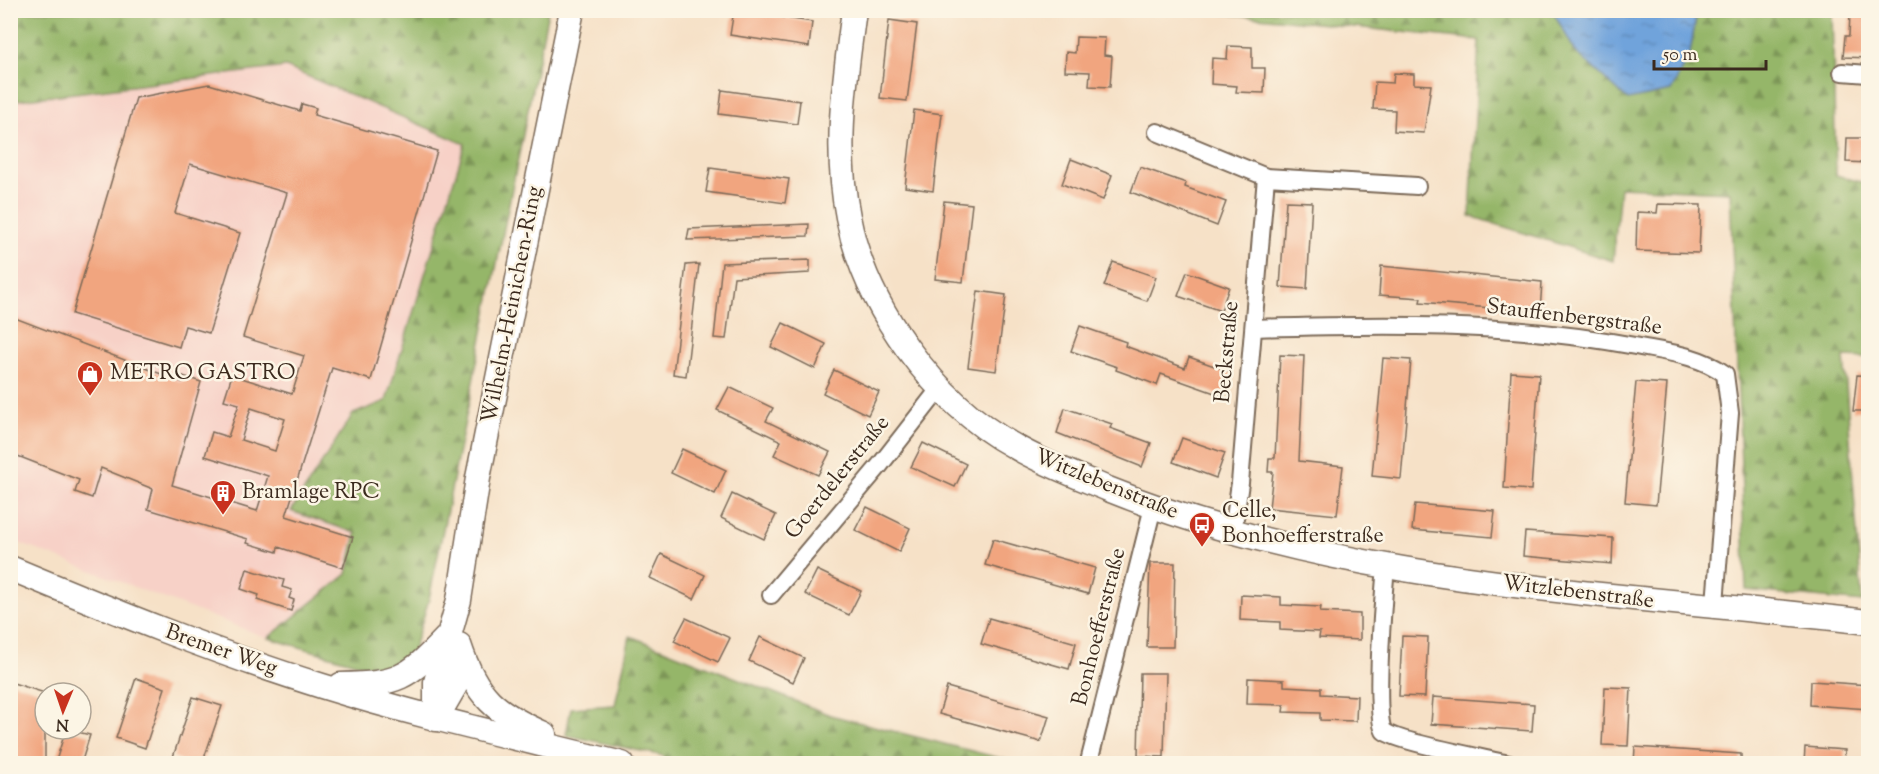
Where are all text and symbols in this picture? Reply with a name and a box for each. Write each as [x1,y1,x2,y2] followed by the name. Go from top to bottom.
[1654,33,1766,71] scale bar
[1662,43,1698,69] text: 50 m
[474,183,552,427] street label: Wilhelm-Heinichen-Ring
[1484,291,1664,345] street label: Stauffenbergstraße
[1208,300,1248,404] street label: Beckstraße
[110,358,296,390] place label: METRO GASTRO
[75,359,105,397] shop icon: METRO GASTRO
[778,409,898,547] street label: Goerdelerstraße
[1029,442,1183,528] street label: Witzlebenstraße
[242,477,380,509] place label: Bramlage RPC
[208,478,238,516] building icon: Bramlage RPC
[1222,496,1384,553] place label: Celle, Bonhoefferstraße
[1187,510,1217,548] bus stop icon: Celle, Bonhoefferstraße
[1065,545,1135,709] street label: Bonhoefferstraße
[1500,568,1656,618] street label: Witzlebenstraße
[161,617,282,685] street label: Bremer Weg
[33,681,93,741] north arrow
[56,712,69,735] text: N

